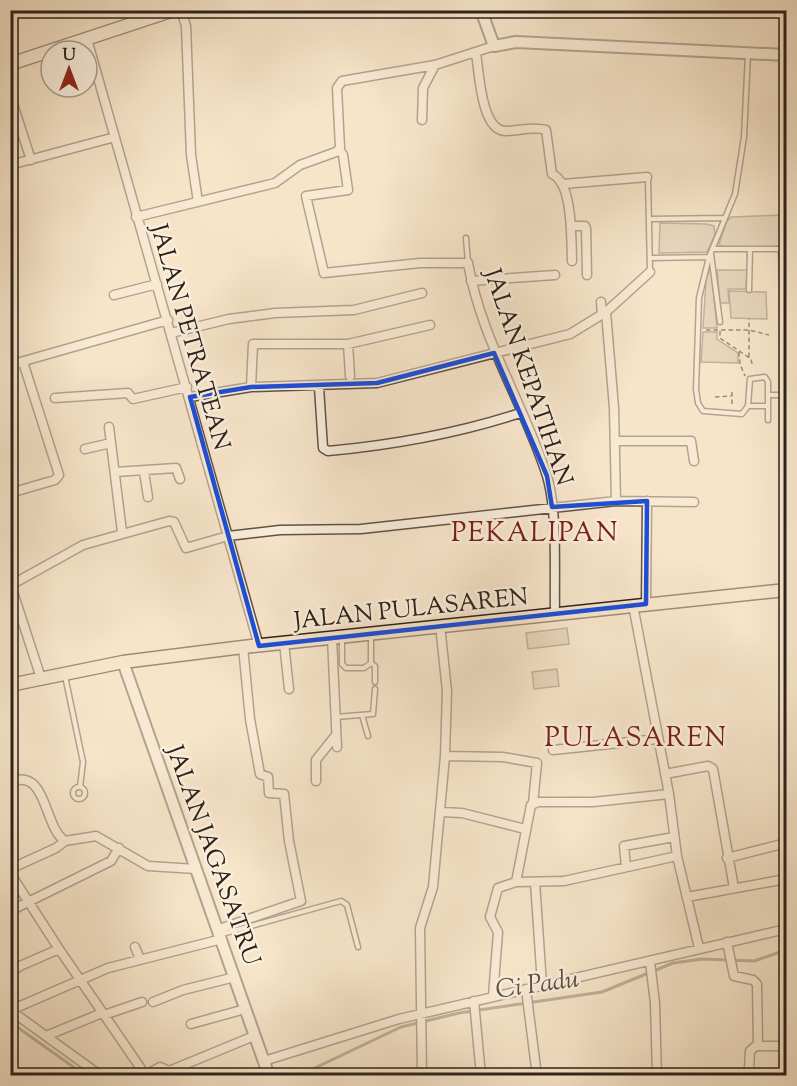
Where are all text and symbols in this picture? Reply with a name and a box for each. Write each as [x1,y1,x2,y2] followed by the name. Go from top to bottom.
[39,39,99,99] north arrow
[62,45,76,68] text: U
[140,218,238,455] street label: JALAN PETRATEAN
[473,263,580,491] street label: JALAN KEPATIHAN
[451,515,619,554] district label: PEKALIPAN
[290,581,530,639] street label: JALAN PULASAREN
[544,720,728,759] district label: PULASAREN
[156,739,268,971] street label: JALAN JAGASATRU
[493,961,582,1010] water label: Ci Padu

